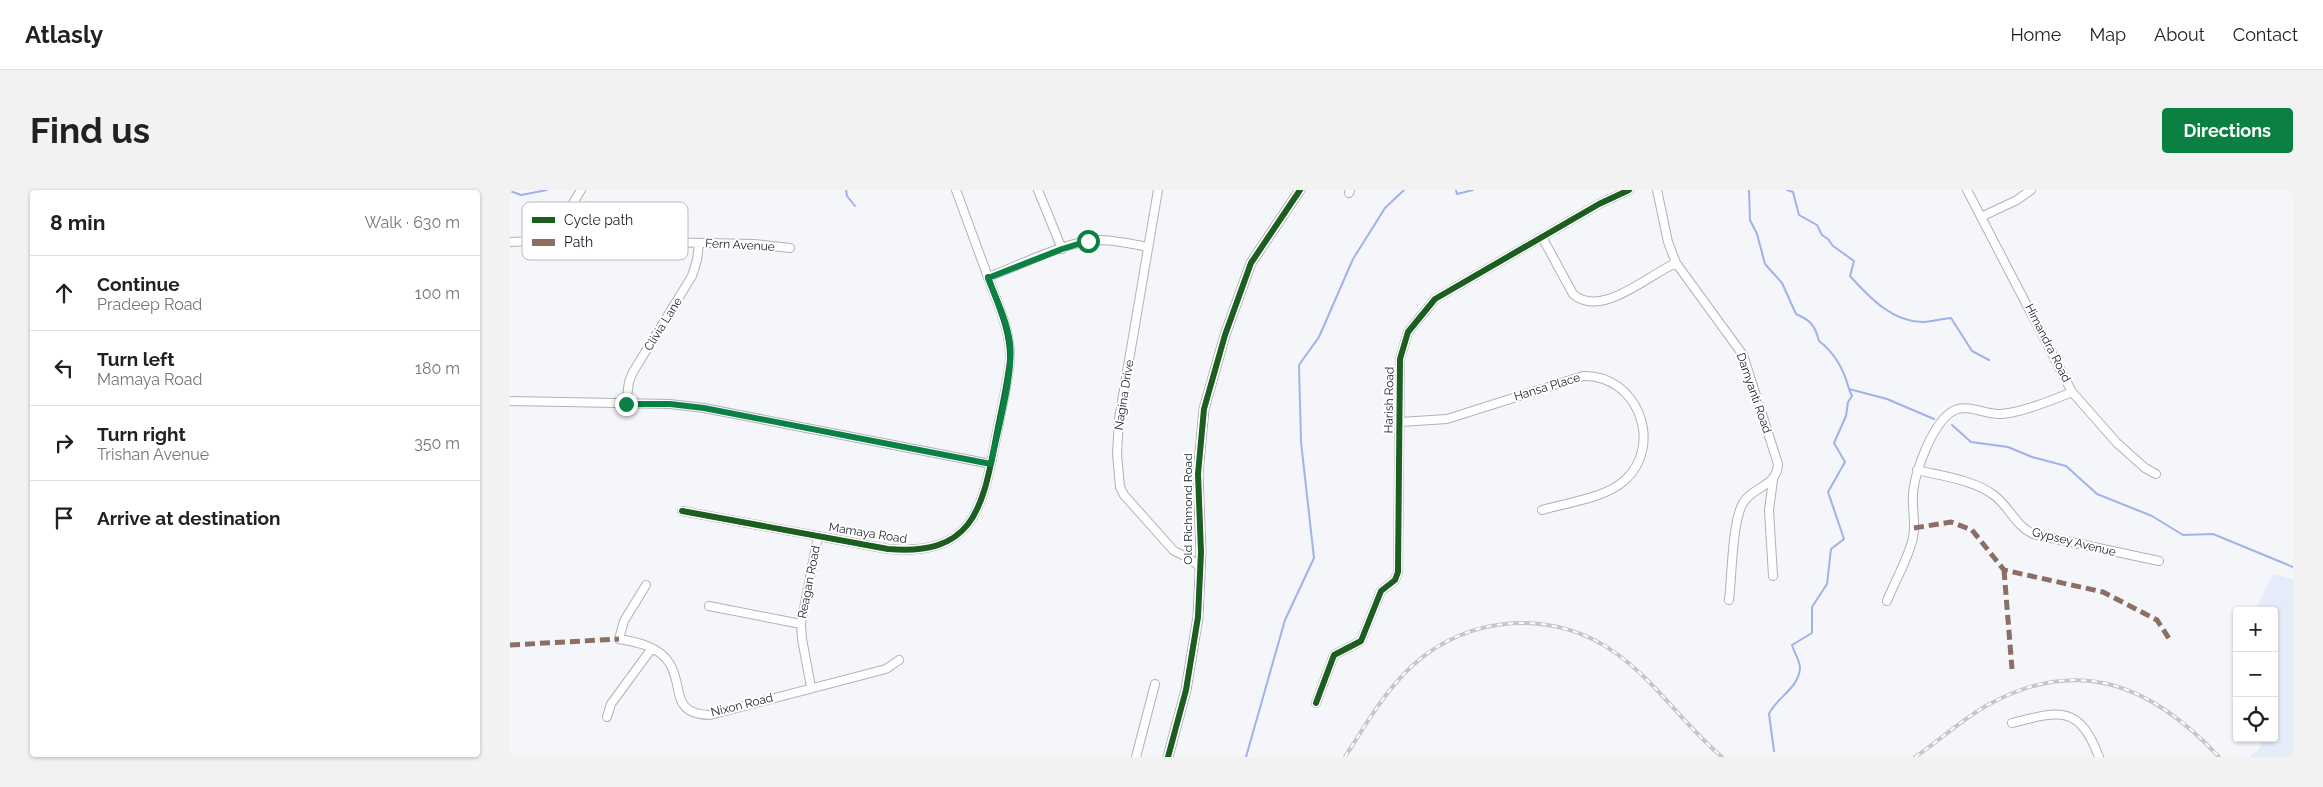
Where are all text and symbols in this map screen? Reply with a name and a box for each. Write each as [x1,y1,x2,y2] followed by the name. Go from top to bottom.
[25,20,103,49] text: Atlasly
[2010,24,2061,45] text: Home
[2089,24,2126,45] text: Map
[2154,24,2205,45] text: About
[2233,24,2298,45] text: Contact
[2162,108,2293,153] button: Directions
[30,110,150,151] text: Find us
[522,202,688,260] legend
[50,210,105,235] text: 8 min
[564,212,633,228] text: Cycle path
[365,213,460,232] text: Walk · 630 m
[1077,230,1100,253] route start
[564,234,593,250] text: Path
[705,236,775,254] street label: Fern Avenue
[97,273,180,295] text: Continue
[50,279,78,307] icon: ahead
[415,284,460,303] text: 100 m
[97,295,202,314] text: Pradeep Road
[641,295,685,353] street label: Clivia Lane
[2022,301,2074,385] street label: Himandra Road
[97,348,174,370] text: Turn left
[1734,351,1774,435] street label: Damyanti Road
[50,354,78,382] icon: left
[415,359,460,378] text: 180 m
[1112,359,1136,431] street label: Nagina Drive
[1381,366,1397,434] street label: Harish Road
[97,370,202,389] text: Mamaya Road
[1512,370,1582,404] street label: Hansa Place
[615,393,638,416] route end
[97,423,186,445] text: Turn right
[50,429,78,457] icon: right
[414,434,460,453] text: 350 m
[97,445,209,464] text: Trishan Avenue
[1181,453,1195,565] street label: Old Richmond Road
[50,504,78,532] icon: arrive
[97,507,281,529] text: Arrive at destination
[828,520,908,546] street label: Mamaya Road
[2031,525,2117,559] street label: Gypsey Avenue
[795,544,823,620] street label: Reagan Road
[2233,607,2278,742] map controls
[2233,607,2278,652] button: +
[2233,652,2278,697] button: −
[709,691,775,719] street label: Nixon Road
[2233,697,2278,742] button: locate

